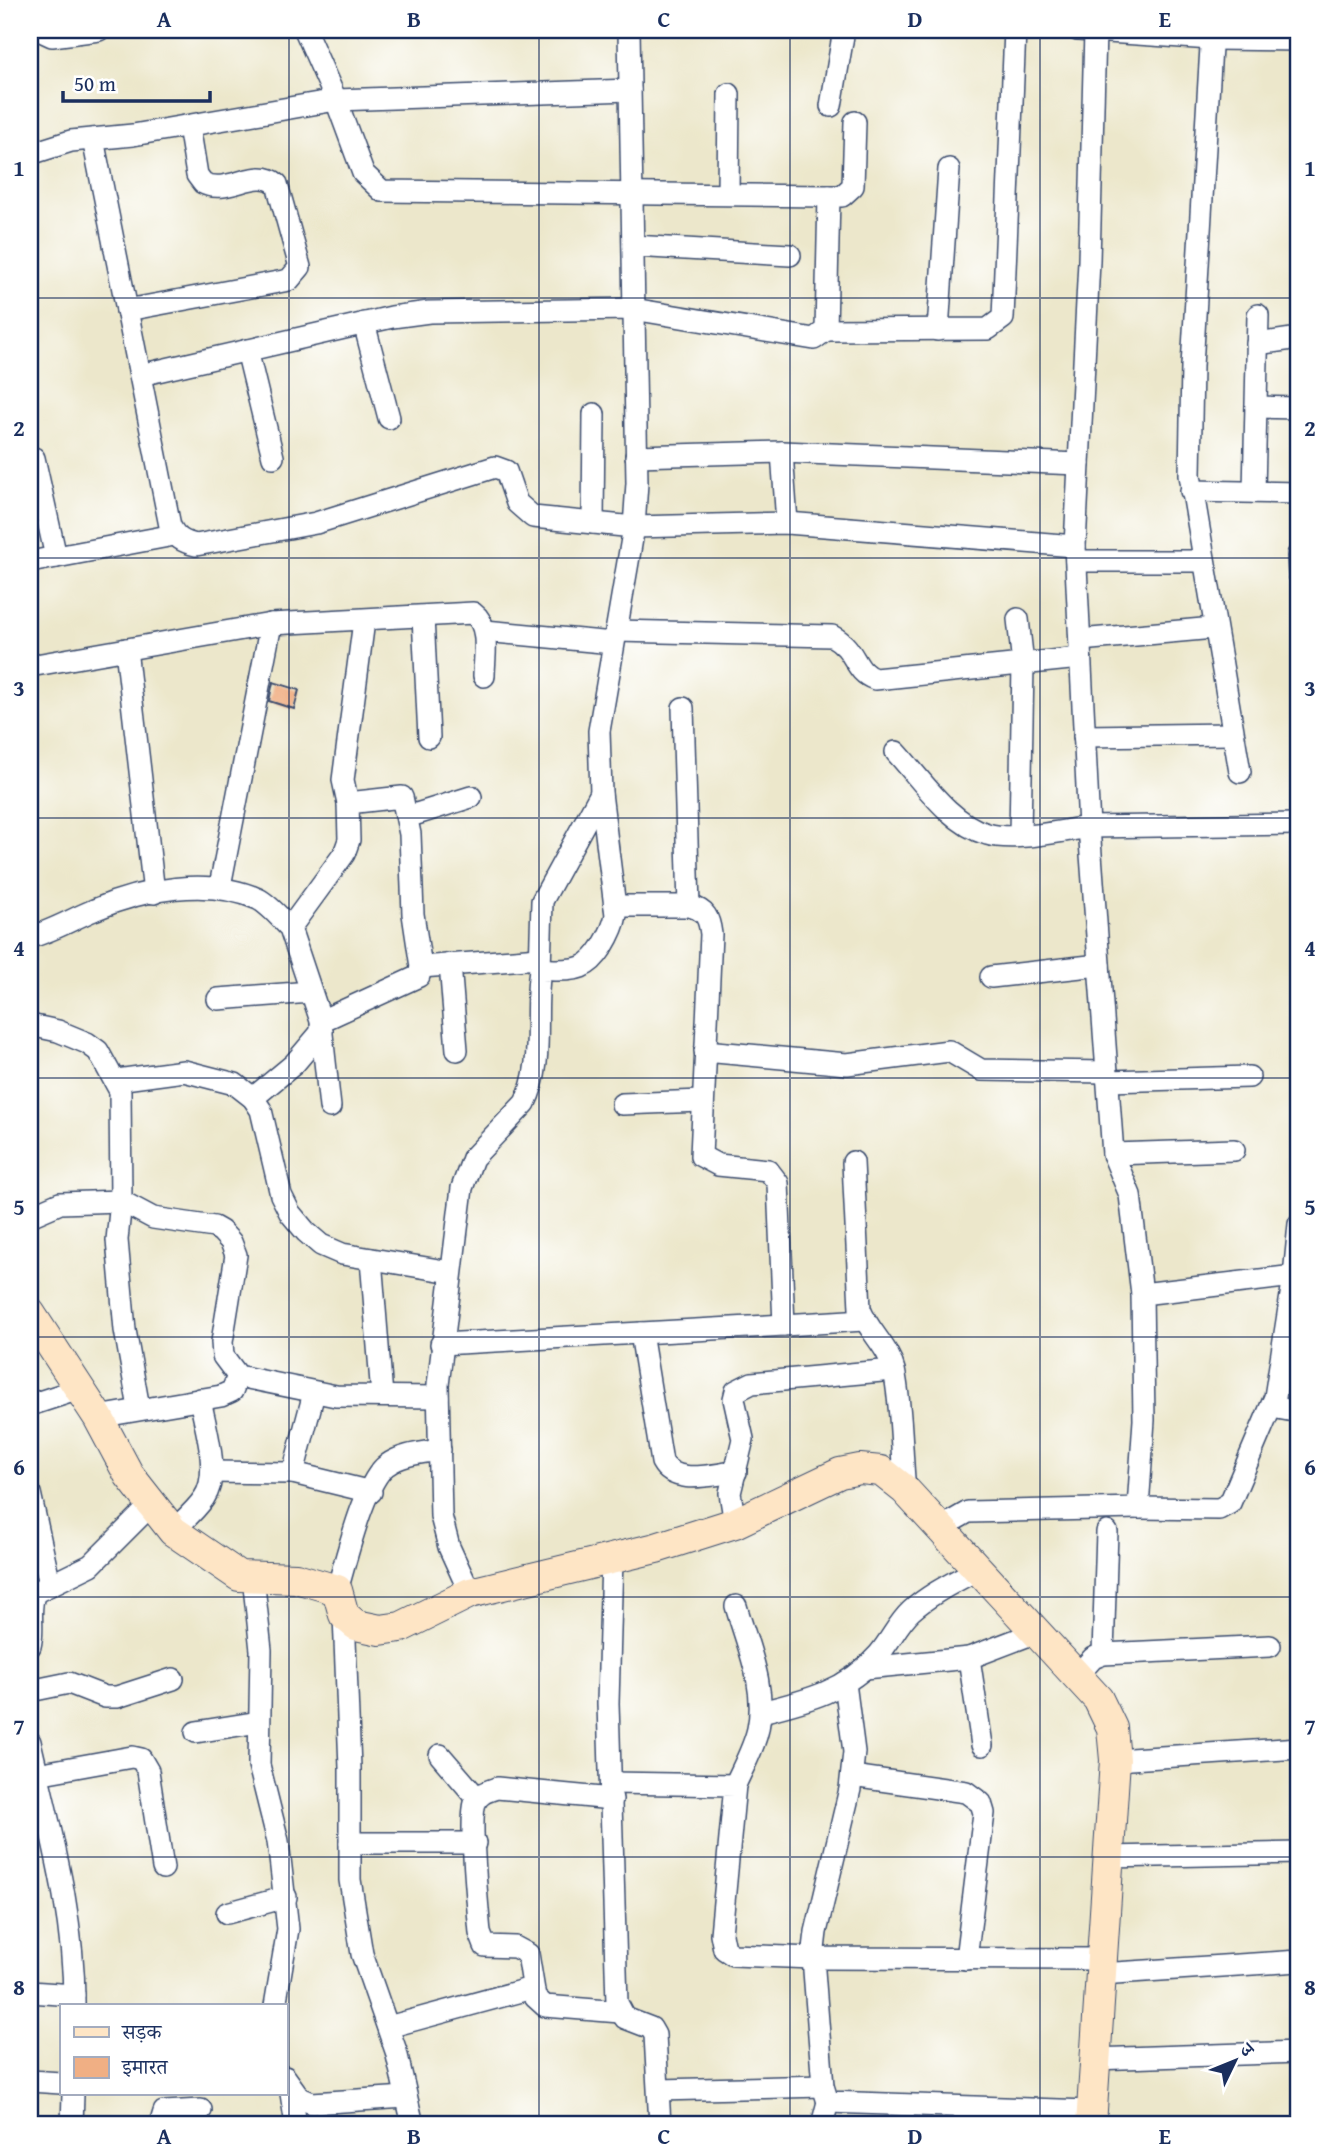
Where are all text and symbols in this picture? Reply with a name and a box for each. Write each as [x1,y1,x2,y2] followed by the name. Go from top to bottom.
[157,2,172,35] text: A
[407,2,421,35] text: B
[657,2,671,35] text: C
[908,2,923,35] text: D
[1159,2,1171,35] text: E
[63,60,210,104] scale bar
[74,68,116,99] text: 50 m
[13,151,25,184] text: 1
[1304,151,1316,184] text: 1
[13,411,25,444] text: 2
[1304,411,1316,444] text: 2
[13,671,25,704] text: 3
[1304,671,1316,704] text: 3
[13,931,25,964] text: 4
[1304,931,1316,964] text: 4
[13,1190,25,1223] text: 5
[1304,1190,1316,1223] text: 5
[13,1450,25,1483] text: 6
[1304,1450,1316,1483] text: 6
[13,1710,25,1743] text: 7
[1304,1710,1316,1743] text: 7
[13,1970,25,2003] text: 8
[1304,1970,1316,2003] text: 8
[60,2004,287,2096] legend
[121,2016,162,2047] text: सड़क
[1200,2025,1270,2096] north arrow
[1233,2035,1262,2063] text: उ
[121,2051,169,2082] text: इमारत
[157,2119,172,2152] text: A
[407,2119,421,2152] text: B
[657,2119,671,2152] text: C
[908,2119,923,2152] text: D
[1159,2119,1171,2152] text: E

